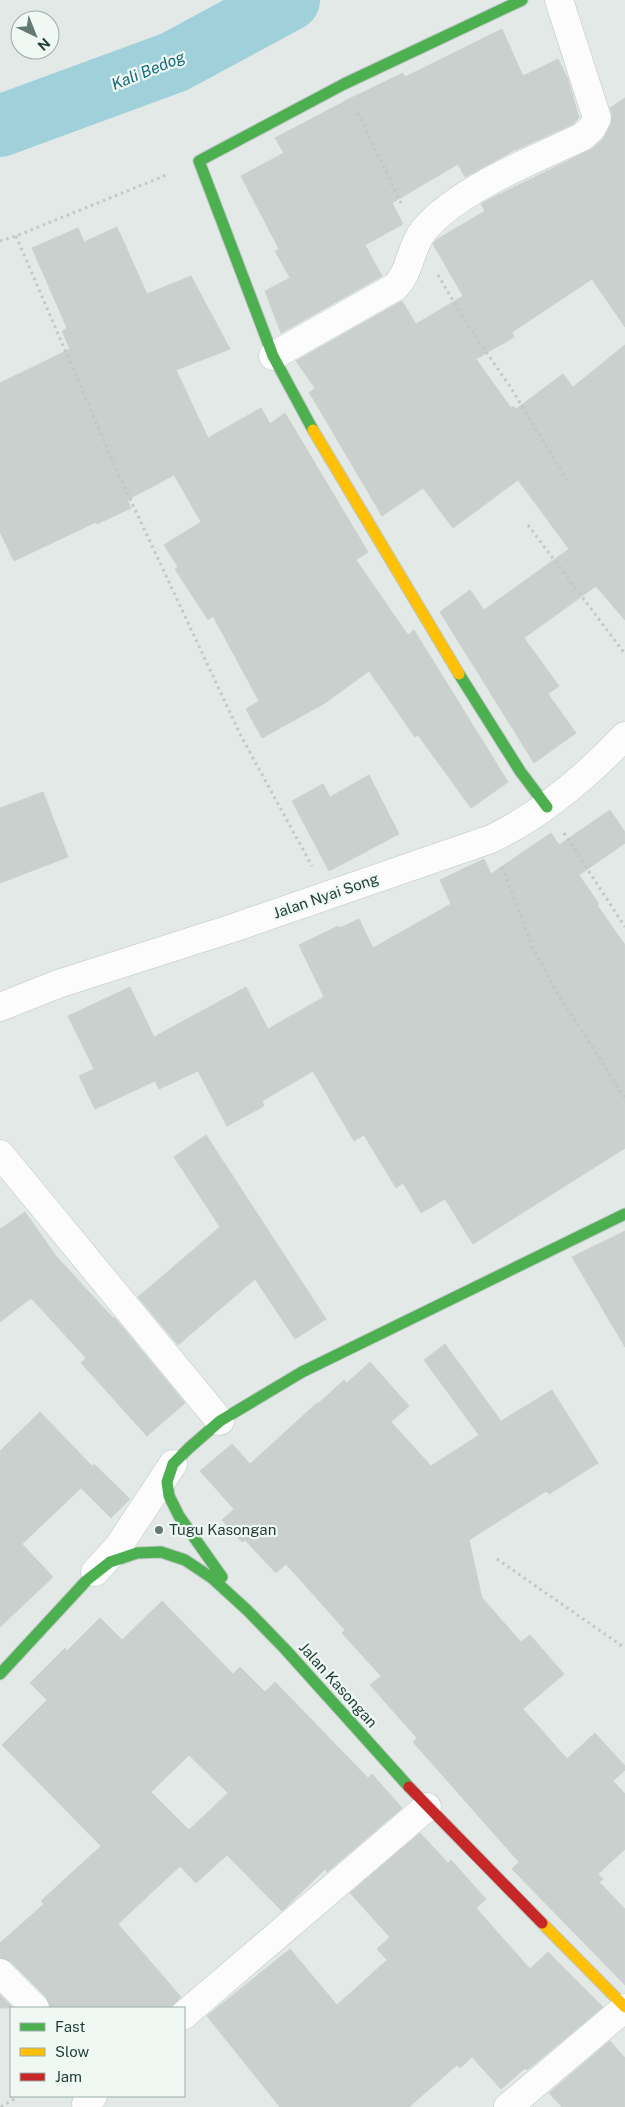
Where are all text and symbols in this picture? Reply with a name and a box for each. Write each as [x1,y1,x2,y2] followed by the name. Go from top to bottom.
[10,10,60,60] north arrow
[34,35,53,54] text: N
[109,47,188,94] water label: Kali Bedog
[271,869,381,922] street label: Jalan Nyai Song
[169,1521,276,1538] place label: Tugu Kasongan
[153,1524,165,1536] marker: Tugu Kasongan
[296,1639,381,1731] street label: Jalan Kasongan
[10,2007,185,2097] legend
[55,2018,85,2035] text: Fast
[55,2043,90,2060] text: Slow
[55,2068,82,2085] text: Jam

